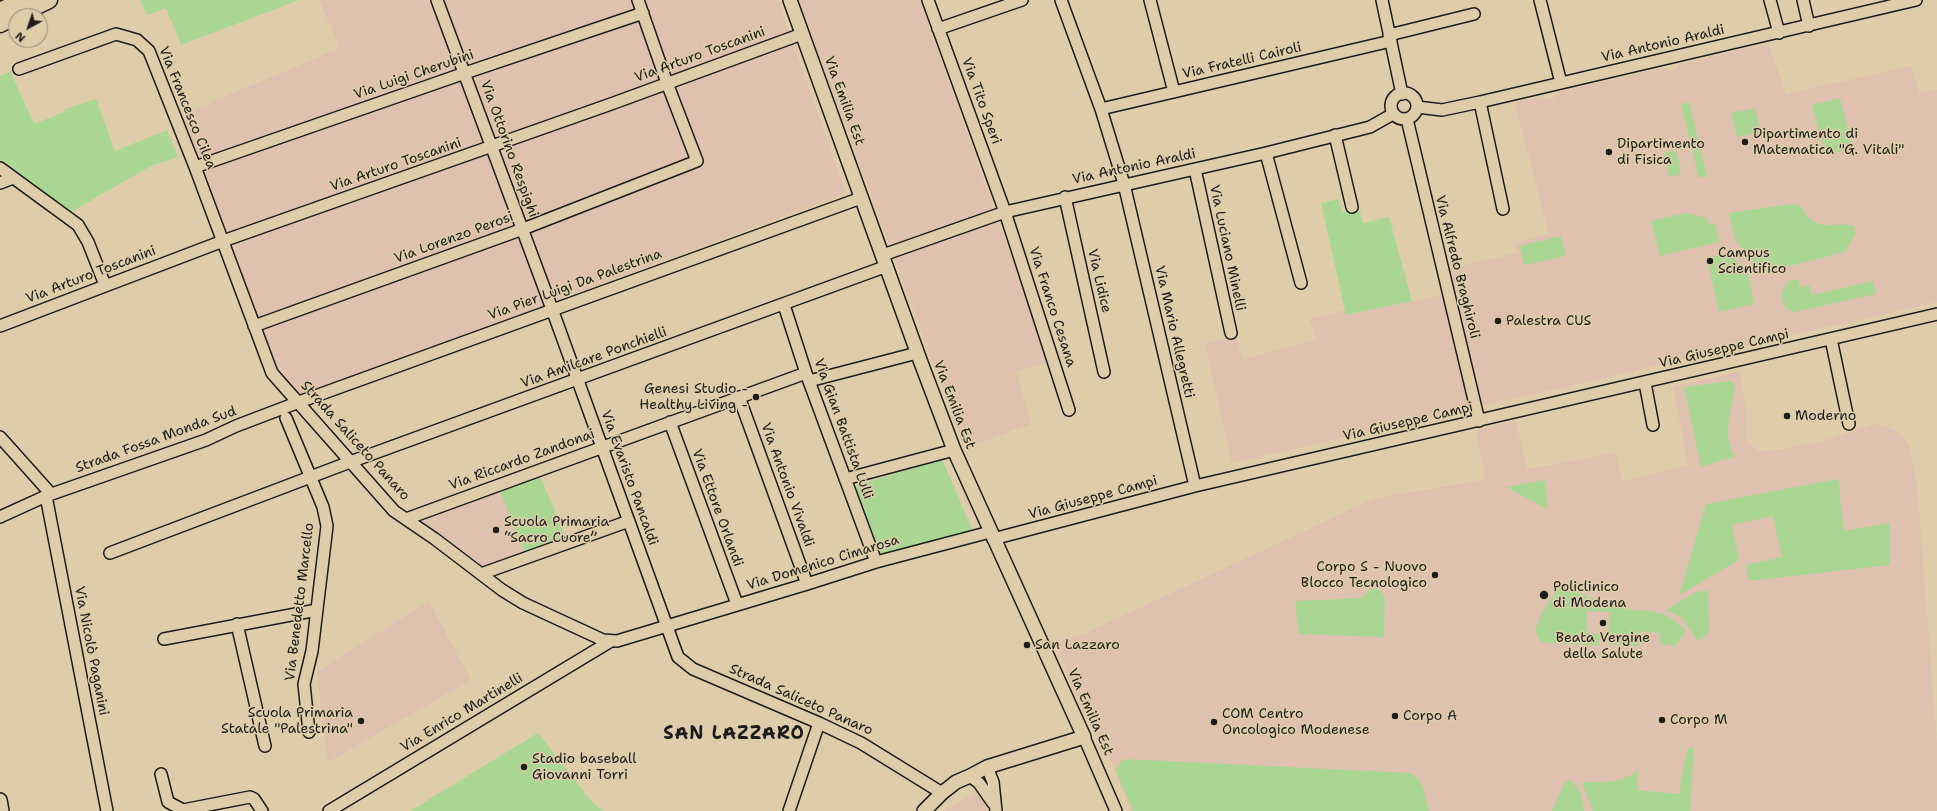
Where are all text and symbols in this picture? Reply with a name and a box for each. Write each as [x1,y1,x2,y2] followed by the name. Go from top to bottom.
[8,8,48,48] north arrow
[1600,22,1726,66] street label: Via Antonio Araldi
[632,24,768,86] street label: Via Arturo Toscanini
[12,28,29,45] text: N
[1181,39,1303,83] street label: Via Fratelli Cairoli
[155,44,219,172] street label: Via Francesco Cilea
[352,47,476,103] street label: Via Luigi Cherubini
[820,54,868,148] street label: Via Emilia Est
[958,55,1004,147] street label: Via Tito Speri
[476,78,542,220] street label: Via Ottorino Respighi
[1753,126,1904,158] place label: Dipartimento di Matematica "G. Vitali"
[328,135,464,195] street label: Via Arturo Toscanini
[1617,136,1705,168] place label: Dipartimento di Fisica
[1740,137,1750,147] marker: Dipartimento di Matematica "G. Vitali"
[1071,146,1197,188] street label: Via Antonio Araldi
[1604,147,1614,157] marker: Dipartimento di Fisica
[1205,183,1249,313] street label: Via Luciano Minelli
[1431,194,1483,340] street label: Via Alfredo Braghiroli
[392,209,516,267] street label: Via Lorenzo Perosi
[24,242,158,308] street label: Via Arturo Toscanini
[1025,245,1079,369] street label: Via Franco Cesana
[1718,245,1786,278] place label: Campus Scientifico
[486,246,664,324] street label: Via Pier Luigi Da Palestrina
[1083,247,1115,315] street label: Via Lidice
[1705,256,1715,266] marker: Campus Scientifico
[1151,264,1197,400] street label: Via Mario Allegretti
[1506,313,1591,329] place label: Palestra CUS
[1493,316,1503,326] marker: Palestra CUS
[519,324,669,392] street label: Via Amilcare Ponchielli
[1657,326,1791,372] street label: Via Giuseppe Campi
[810,356,876,502] street label: Via Gian Battista Lulli
[929,358,979,452] street label: Via Emilia Est
[297,378,413,504] street label: Strada Saliceto Panaro
[639,381,748,414] place label: Genesi Studio - Healthy Living -
[751,392,761,402] marker: Genesi Studio - Healthy Living -
[1341,399,1475,445] street label: Via Giuseppe Campi
[73,403,239,477] street label: Strada Fossa Monda Sud
[597,408,661,548] street label: Via Evaristo Pancaldi
[1795,408,1856,424] place label: Moderno
[1782,411,1792,421] marker: Moderno
[757,421,817,549] street label: Via Antonio Vivaldi
[447,426,597,494] street label: Via Riccardo Zandonai
[688,447,746,569] street label: Via Ettore Orlandi
[1027,473,1159,523] street label: Via Giuseppe Campi
[504,514,609,546] place label: Scuola Primaria “Sacro Cuore”
[282,522,318,682] street label: Via Benedetto Marcello
[491,525,501,535] marker: Scuola Primaria “Sacro Cuore”
[745,532,901,594] street label: Via Domenico Cimarosa
[1301,559,1427,592] place label: Corpo S - Nuovo Blocco Tecnologico
[1430,570,1440,580] marker: Corpo S - Nuovo Blocco Tecnologico
[1553,579,1626,612] place label: Policlinico di Modena
[70,585,112,717] street label: Via Nicolò Paganini
[1538,589,1550,601] marker: Policlinico di Modena
[1598,618,1608,628] marker: Beata Vergine della Salute
[1556,630,1650,662] place label: Beata Vergine della Salute
[1035,637,1120,653] place label: San Lazzaro
[1022,640,1032,650] marker: San Lazzaro
[727,661,875,739] street label: Strada Saliceto Panaro
[1063,666,1117,758] street label: Via Emilia Est
[398,670,526,756] street label: Via Enrico Martinelli
[221,705,353,738] place label: Scuola Primaria Statale "Palestrina"
[1222,706,1370,738] place label: COM Centro Oncologico Modenese
[1403,708,1457,724] place label: Corpo A
[1390,711,1400,721] marker: Corpo A
[1670,712,1727,728] place label: Corpo M
[1657,715,1667,725] marker: Corpo M
[356,716,366,726] marker: Scuola Primaria Statale "Palestrina"
[1209,717,1219,727] marker: COM Centro Oncologico Modenese
[663,723,805,745] district label: SAN LAZZARO
[532,751,636,784] place label: Stadio baseball Giovanni Torri
[519,762,529,772] marker: Stadio baseball Giovanni Torri

